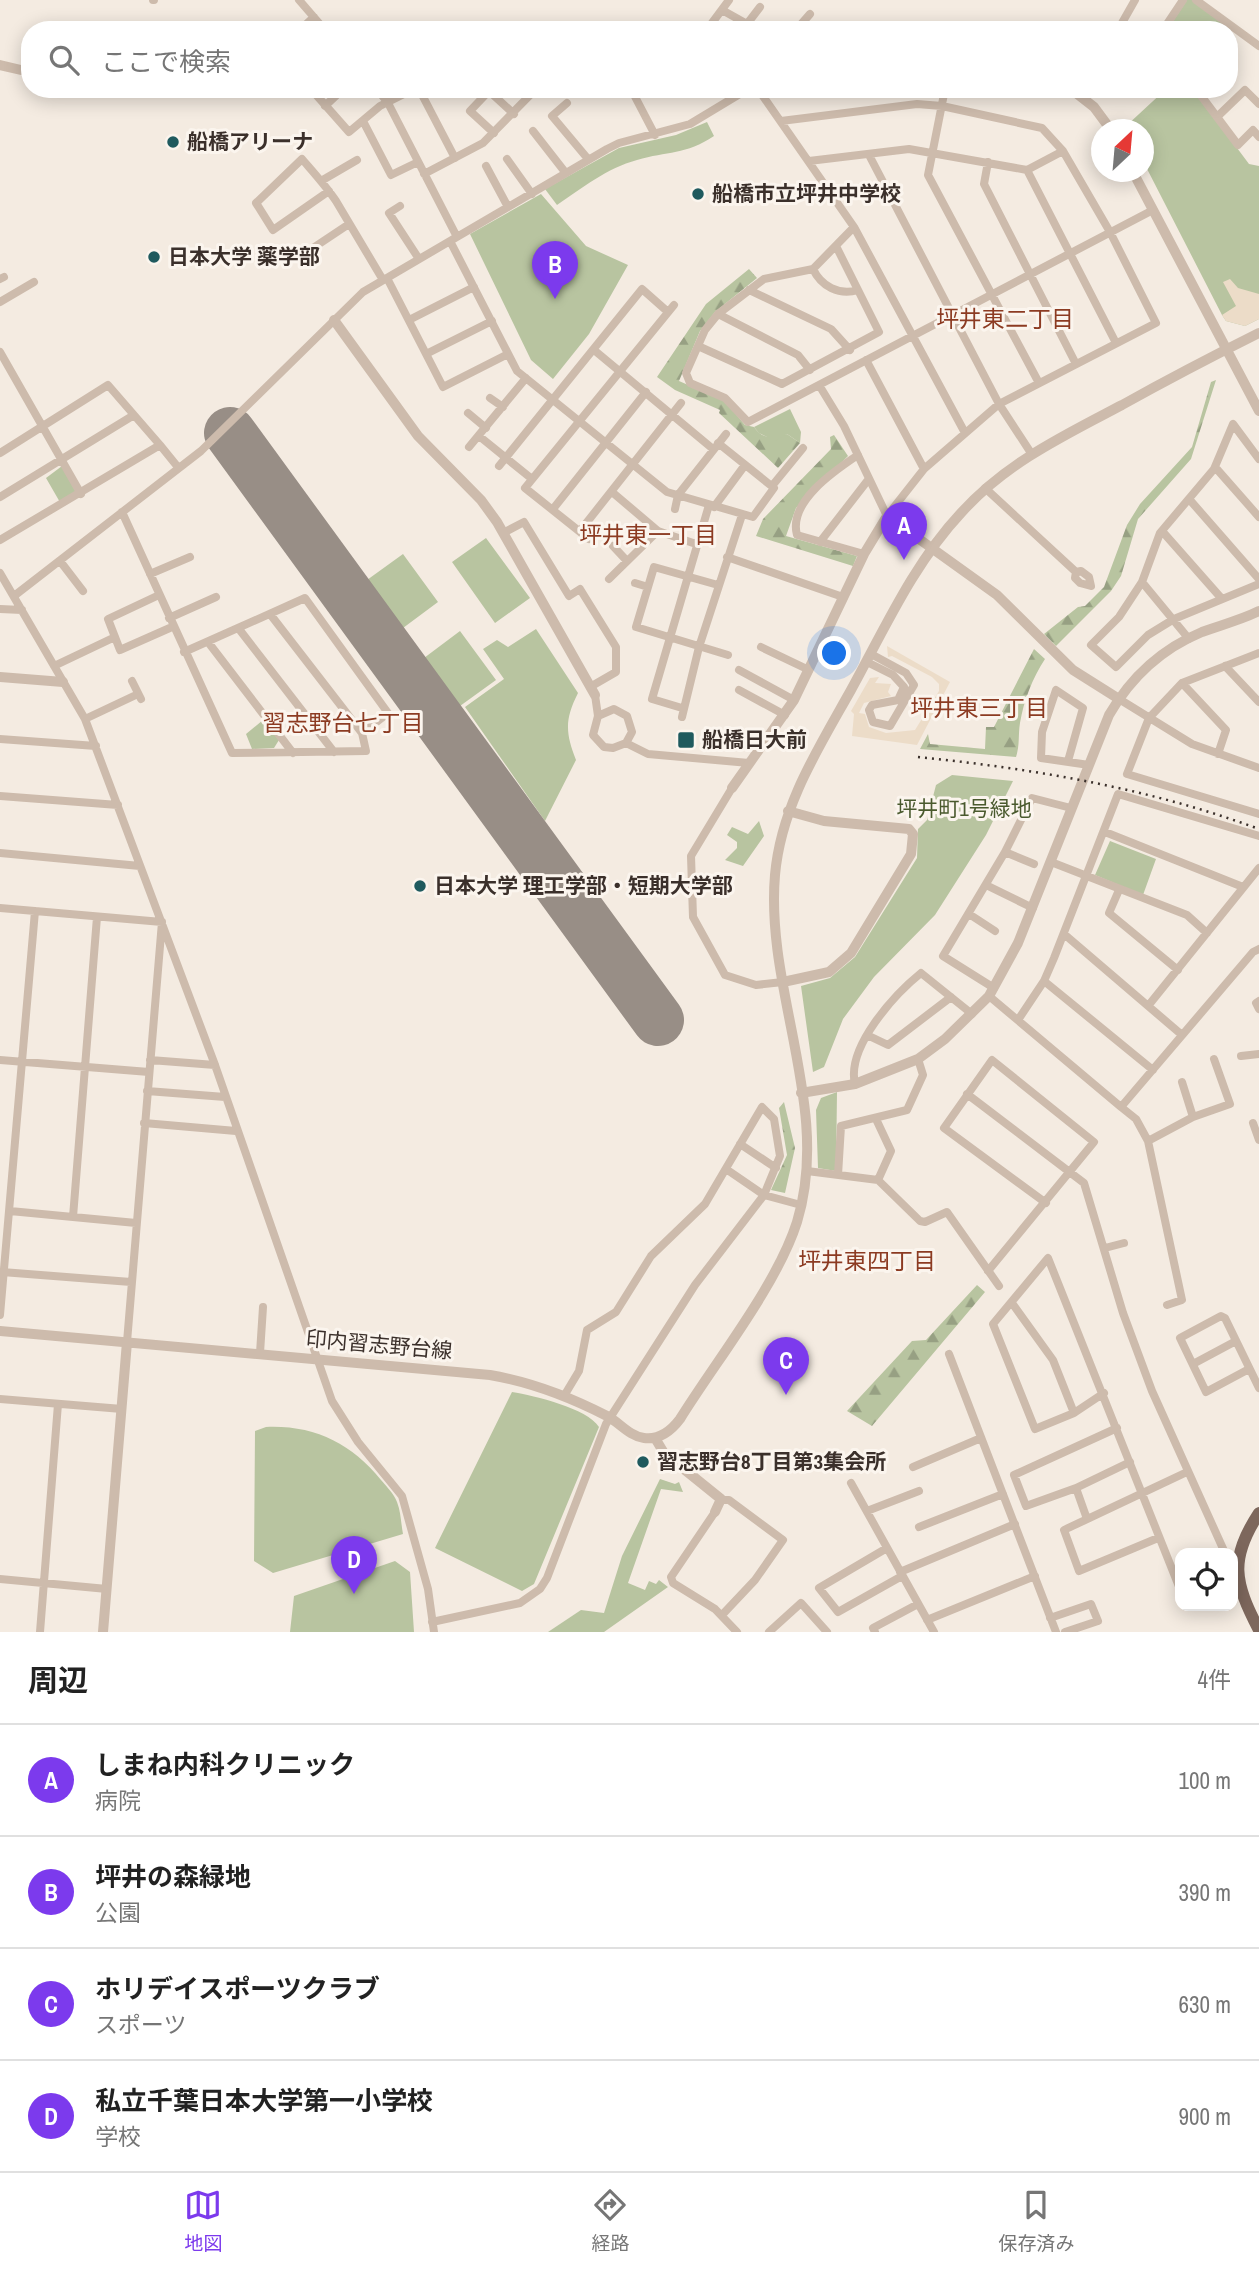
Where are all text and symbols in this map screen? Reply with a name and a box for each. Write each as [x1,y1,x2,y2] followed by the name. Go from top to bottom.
[21,21,1238,98] search box
[45,41,83,79] icon: search
[101,44,231,79] text: ここで検索
[1091,119,1154,182] north arrow
[187,127,313,156] place label: 船橋アリーナ
[165,134,181,150] marker: 船橋アリーナ
[712,179,901,208] place label: 船橋市立坪井中学校
[690,186,706,202] marker: 船橋市立坪井中学校
[532,241,578,299] pin: B
[168,242,320,271] place label: 日本大学 薬学部
[146,249,162,265] marker: 日本大学 薬学部
[936,303,1074,334] district label: 坪井東二丁目
[881,502,927,560] pin: A
[579,519,717,550] district label: 坪井東一丁目
[817,636,851,670] your location
[910,692,1048,723] district label: 坪井東三丁目
[263,707,424,738] district label: 習志野台七丁目
[702,725,807,754] place label: 船橋日大前
[676,730,696,750] marker: 船橋日大前
[896,794,1032,823] park label: 坪井町1号緑地
[434,871,733,900] place label: 日本大学 理工学部・短期大学部
[412,878,428,894] marker: 日本大学 理工学部・短期大学部
[798,1245,936,1276] district label: 坪井東四丁目
[305,1324,454,1365] street label: 印内習志野台線
[763,1337,809,1395] pin: C
[657,1447,886,1476] place label: 習志野台8丁目第3集会所
[635,1454,651,1470] marker: 習志野台8丁目第3集会所
[331,1536,377,1594] pin: D
[1175,1548,1238,1611] map controls
[1175,1548,1238,1611] button: locate
[28,1660,88,1700] text: 周辺
[1198,1664,1231,1695] text: 4件
[95,1747,355,1782] text: しまね内科クリニック
[44,1765,58,1796] text: A
[1179,1765,1231,1796] text: 100 m
[95,1785,141,1816] text: 病院
[95,1859,251,1894] text: 坪井の森緑地
[44,1877,58,1908] text: B
[1179,1877,1231,1908] text: 390 m
[95,1897,141,1928] text: 公園
[95,1971,380,2006] text: ホリデイスポーツクラブ
[44,1989,58,2020] text: C
[1179,1989,1231,2020] text: 630 m
[95,2009,187,2040] text: スポーツ
[95,2083,433,2118] text: 私立千葉日本大学第一小学校
[44,2101,58,2132] text: D
[1179,2101,1231,2132] text: 900 m
[95,2121,141,2152] text: 学校
[184,2186,223,2256] tab: 地図
[591,2186,630,2256] tab: 経路
[998,2186,1075,2256] tab: 保存済み

